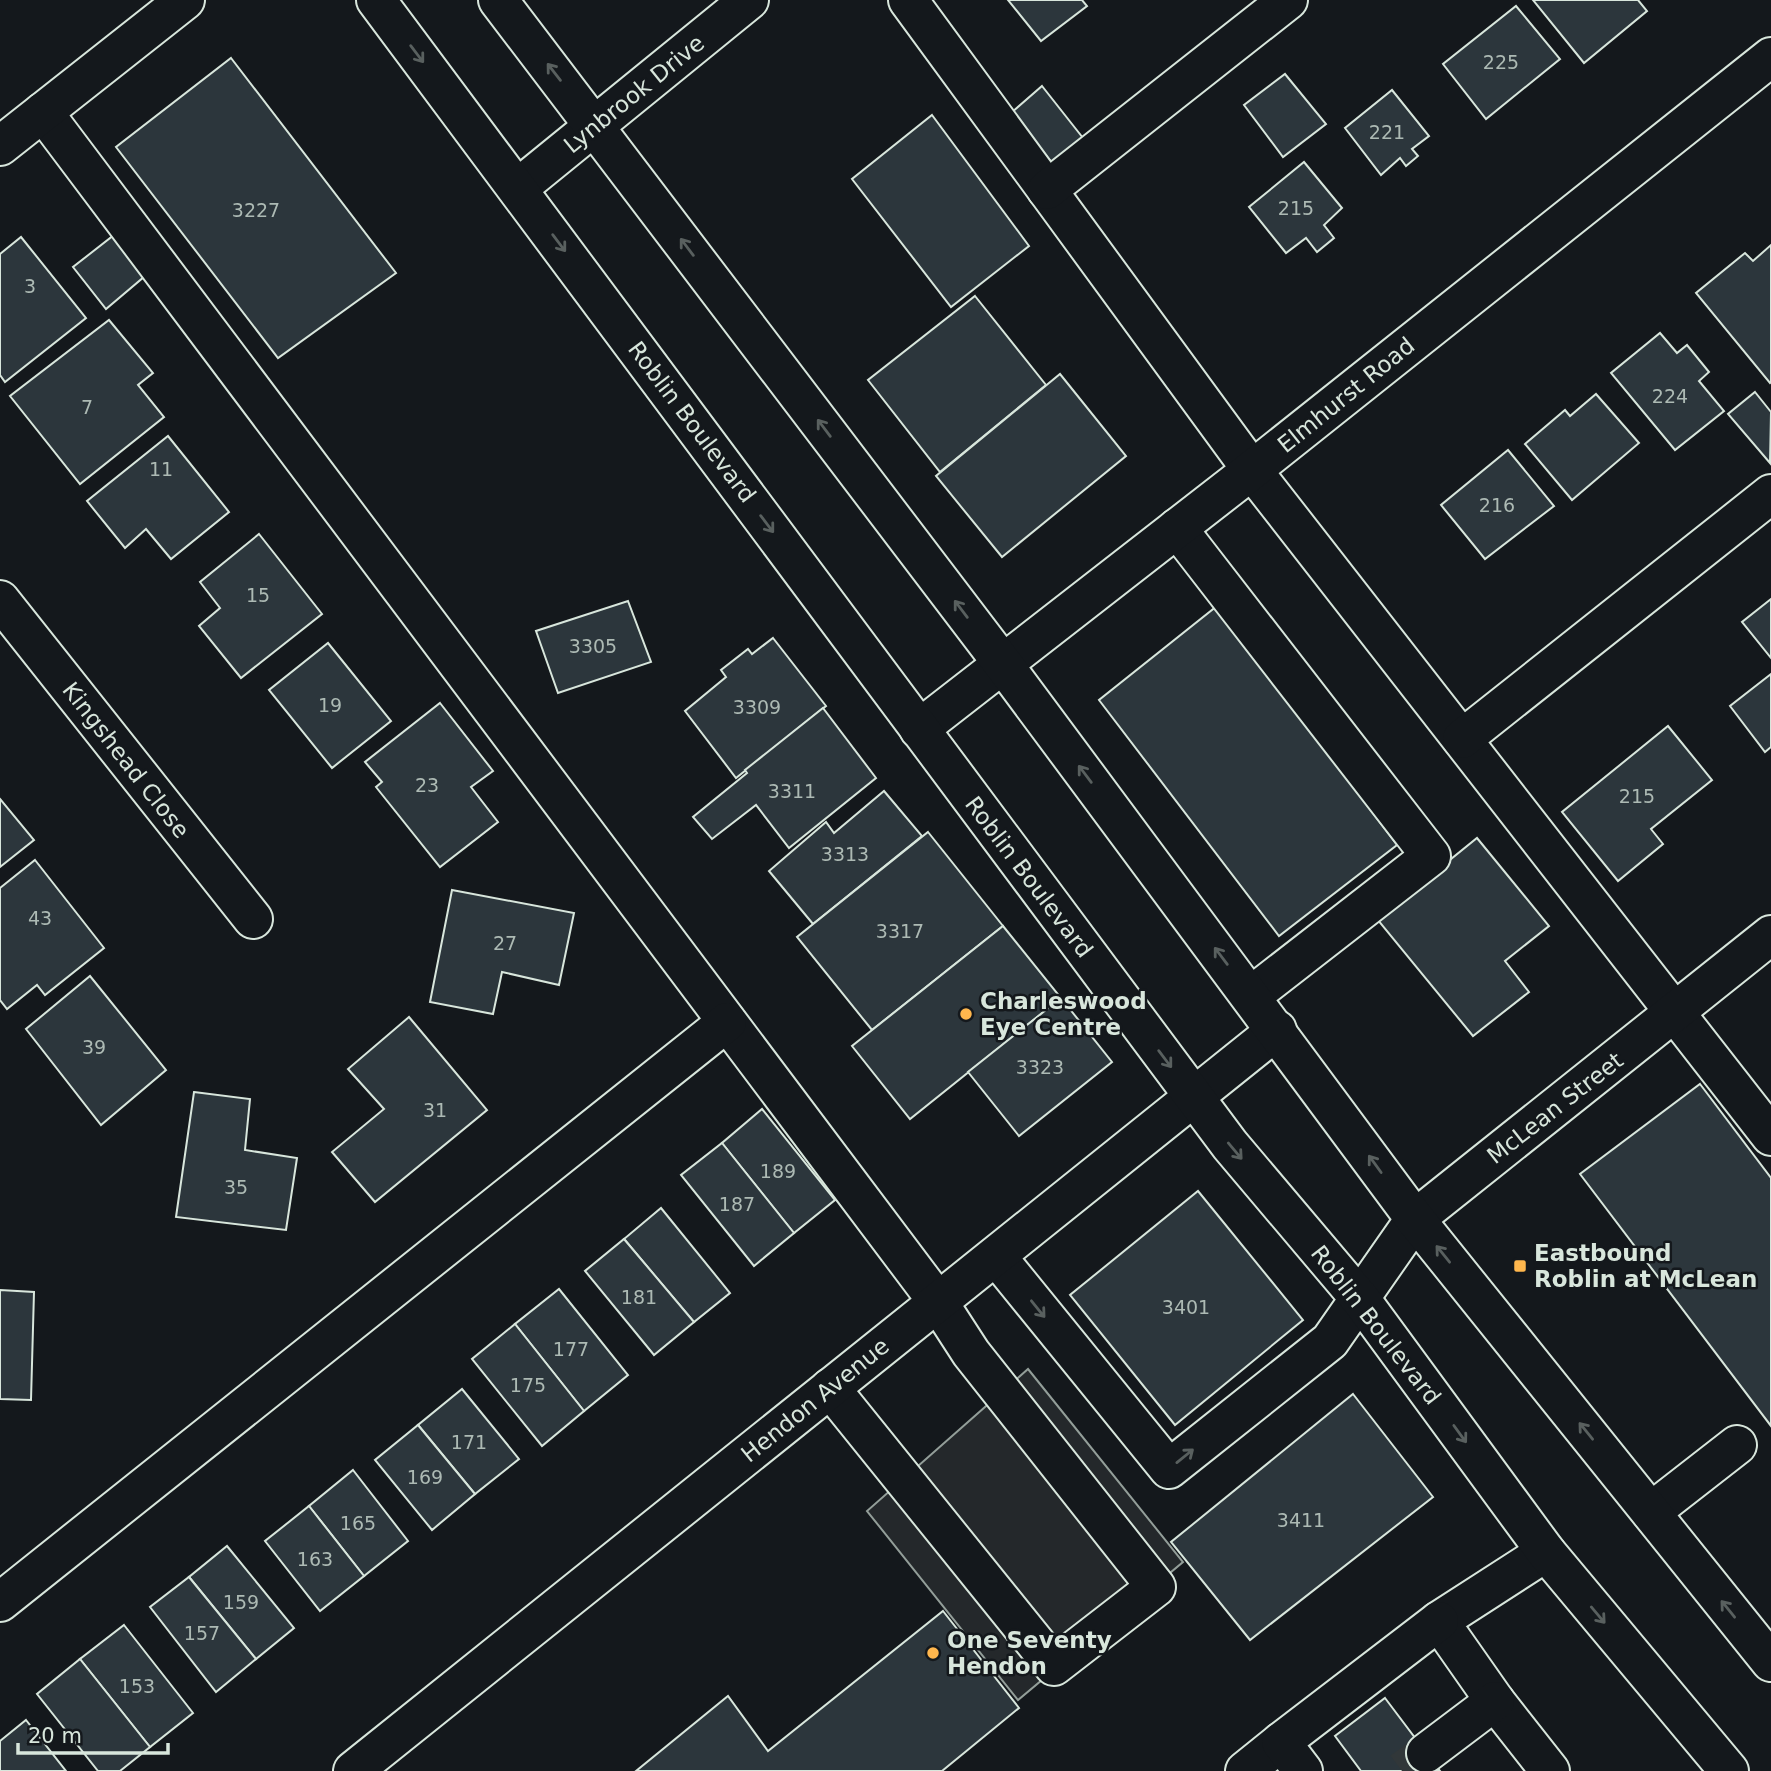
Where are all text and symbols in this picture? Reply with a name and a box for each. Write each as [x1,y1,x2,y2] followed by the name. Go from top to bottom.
[559,30,709,158] street label: Lynbrook Drive
[410,45,425,63] one-way arrow
[1483,51,1519,73] house number: 225
[546,63,561,82] one-way arrow
[1369,121,1405,143] house number: 221
[1278,197,1314,219] house number: 215
[232,199,280,221] house number: 3227
[552,233,566,252] one-way arrow
[679,238,694,256] one-way arrow
[24,275,36,297] house number: 3
[1273,332,1419,458] street label: Elmhurst Road
[623,336,761,508] street label: Roblin Boulevard
[1652,385,1688,407] house number: 224
[81,396,93,418] house number: 7
[817,419,831,438] one-way arrow
[149,458,173,480] house number: 11
[1479,494,1515,516] house number: 216
[760,514,775,533] one-way arrow
[246,584,270,606] house number: 15
[954,600,969,619] one-way arrow
[569,635,617,657] house number: 3305
[57,677,195,843] street label: Kingshead Close
[318,694,342,716] house number: 19
[733,696,781,718] house number: 3309
[1078,765,1093,784] one-way arrow
[415,774,439,796] house number: 23
[768,780,816,802] house number: 3311
[1619,785,1655,807] house number: 215
[960,791,1098,963] street label: Roblin Boulevard
[821,843,869,865] house number: 3313
[28,907,52,929] house number: 43
[876,920,924,942] house number: 3317
[493,932,517,954] house number: 27
[1214,947,1229,966] one-way arrow
[980,988,1147,1040] place label: Charleswood Eye Centre
[958,1006,974,1022] marker: Charleswood Eye Centre
[82,1036,106,1058] house number: 39
[1482,1047,1628,1169] street label: McLean Street
[1158,1049,1172,1068] one-way arrow
[1016,1056,1064,1078] house number: 3323
[423,1099,447,1121] house number: 31
[1227,1142,1243,1160] one-way arrow
[1368,1155,1382,1174] one-way arrow
[760,1160,796,1182] house number: 189
[224,1176,248,1198] house number: 35
[719,1193,755,1215] house number: 187
[1306,1240,1446,1410] street label: Roblin Boulevard
[1534,1240,1757,1292] place label: Eastbound Roblin at McLean
[1436,1246,1451,1264] one-way arrow
[1512,1258,1528,1274] marker: Eastbound Roblin at McLean
[621,1286,657,1308] house number: 181
[1162,1296,1210,1318] house number: 3401
[1031,1300,1046,1318] one-way arrow
[736,1333,894,1467] street label: Hendon Avenue
[553,1338,589,1360] house number: 177
[510,1374,546,1396] house number: 175
[1578,1423,1594,1441] one-way arrow
[1452,1424,1467,1443] one-way arrow
[451,1431,487,1453] house number: 171
[1176,1449,1194,1464] one-way arrow
[407,1466,443,1488] house number: 169
[1277,1509,1325,1531] house number: 3411
[340,1512,376,1534] house number: 165
[297,1548,333,1570] house number: 163
[223,1591,259,1613] house number: 159
[1721,1600,1736,1619] one-way arrow
[1590,1605,1606,1623] one-way arrow
[184,1622,220,1644] house number: 157
[947,1627,1112,1679] place label: One Seventy Hendon
[925,1645,941,1661] marker: One Seventy Hendon
[119,1675,155,1697] house number: 153
[18,1712,168,1756] scale bar
[28,1724,82,1748] text: 20 m

